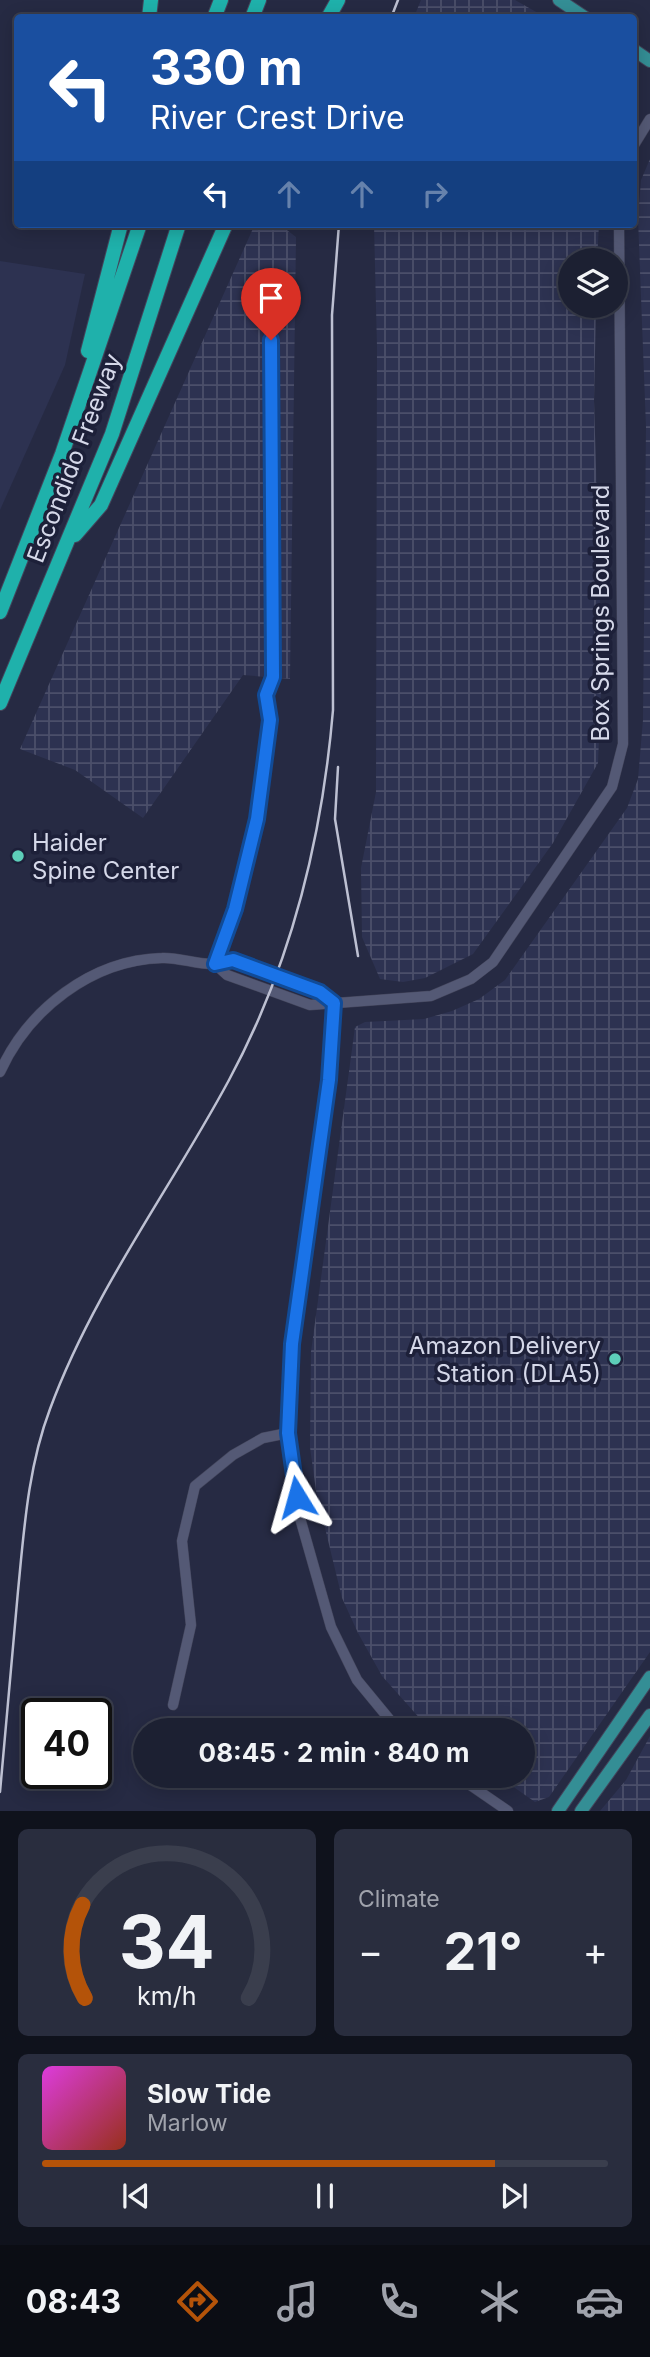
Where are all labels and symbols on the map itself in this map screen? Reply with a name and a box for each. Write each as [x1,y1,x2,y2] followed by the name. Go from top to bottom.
[241,268,301,340] pin
[21,349,127,567] street label: Escondido Freeway
[586,485,615,741] street label: Box Springs Boulevard
[32,828,179,885] place label: Haider Spine Center
[10,848,26,864] marker: Haider Spine Center
[409,1331,601,1388] place label: Amazon Delivery Station (DLA5)
[607,1351,623,1367] marker: Amazon Delivery Station (DLA5)
[260,1460,334,1534] position arrow
[21,1698,112,1789] speed limit sign: 40

